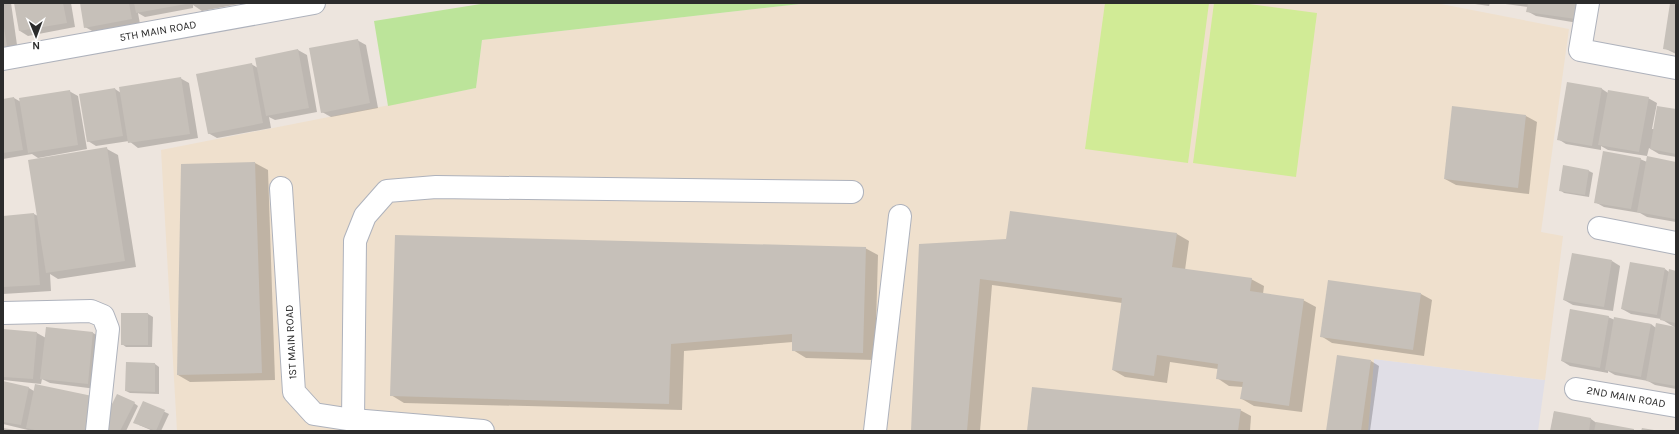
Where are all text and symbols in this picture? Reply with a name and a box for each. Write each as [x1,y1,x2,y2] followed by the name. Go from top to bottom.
[16,16,56,56] north arrow
[118,18,198,44] street label: 5TH MAIN ROAD
[32,39,40,52] text: N
[283,304,299,380] street label: 1ST MAIN ROAD
[1585,384,1667,410] street label: 2ND MAIN ROAD

